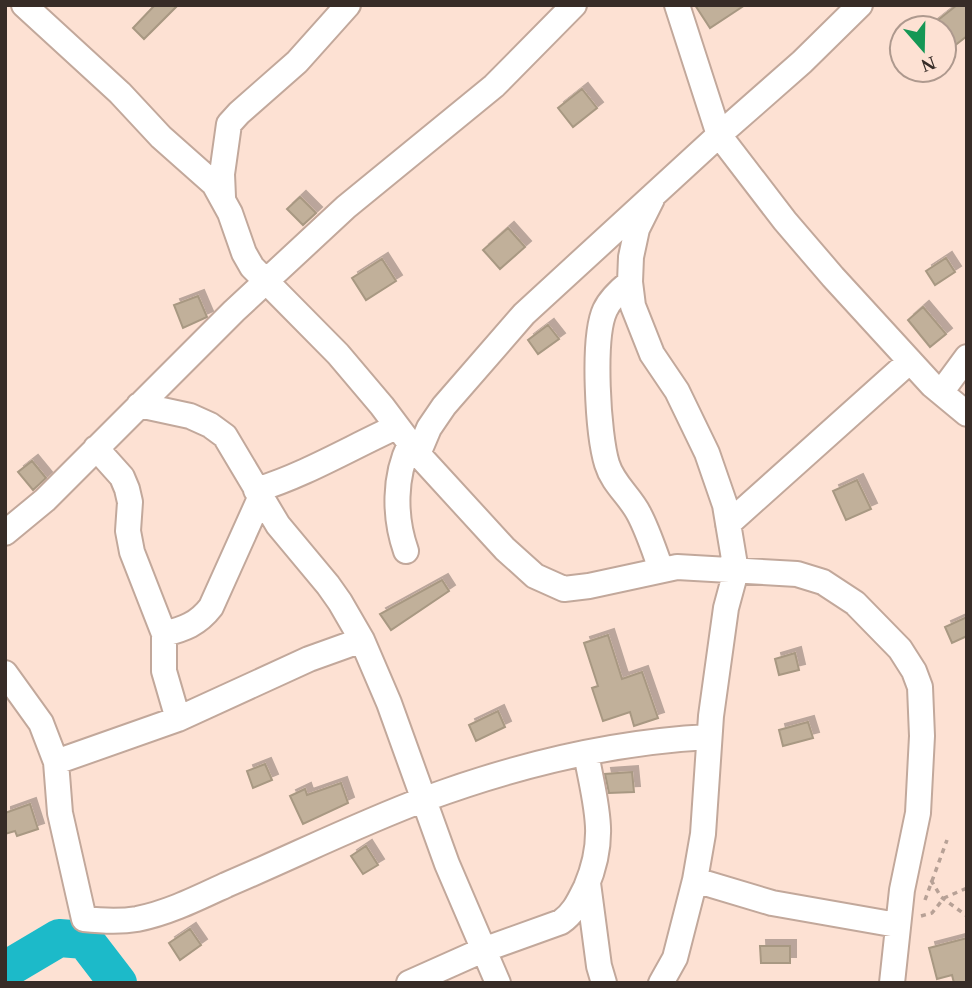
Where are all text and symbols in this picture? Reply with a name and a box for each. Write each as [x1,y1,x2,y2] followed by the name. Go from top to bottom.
[888,14,958,84] north arrow
[918,52,939,77] text: N

